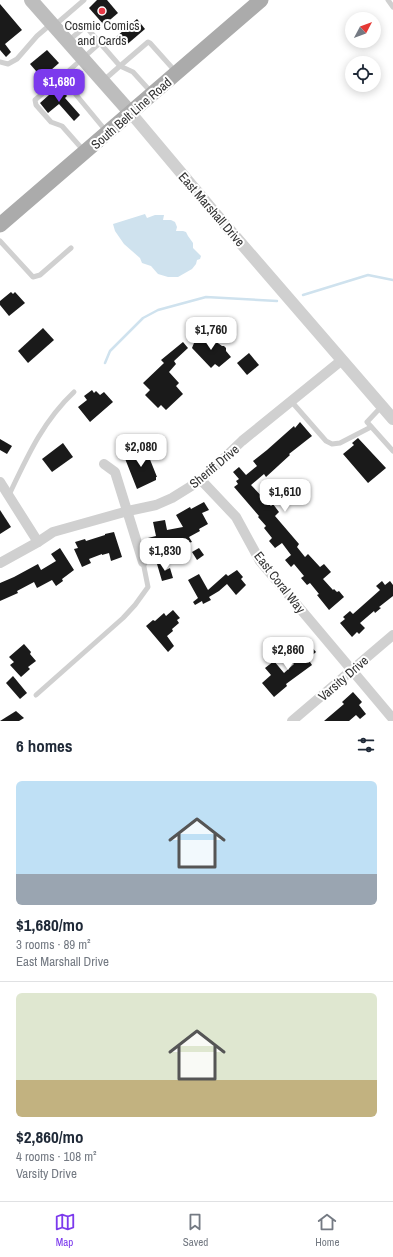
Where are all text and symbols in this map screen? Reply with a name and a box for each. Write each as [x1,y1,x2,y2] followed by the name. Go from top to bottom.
[97,6,107,16] marker: Cosmic Comics and Cards
[345,12,381,48] north arrow
[345,12,381,92] map controls
[64,17,140,49] place label: Cosmic Comics and Cards
[345,56,381,92] button: locate
[26,69,92,103] pin: $1,680
[43,73,75,90] text: $1,680
[88,74,175,153] street label: South Belt Line Road
[175,169,249,250] street label: East Marshall Drive
[178,317,244,351] pin: $1,760
[195,321,227,338] text: $1,760
[108,434,174,468] pin: $2,080
[125,438,157,455] text: $2,080
[186,441,243,492] street label: Sheriff Drive
[252,479,318,513] pin: $1,610
[269,483,301,500] text: $1,610
[132,538,198,572] pin: $1,830
[149,542,181,559] text: $1,830
[250,548,309,617] street label: East Coral Way
[255,637,321,671] pin: $2,860
[272,641,304,658] text: $2,860
[315,652,372,705] street label: Varsity Drive
[16,734,73,757] text: 6 homes
[355,734,377,756] icon: filters
[161,807,233,879] icon: home
[16,913,83,936] text: $1,680/mo
[16,936,91,953] text: 3 rooms · 89 m²
[16,953,109,970] text: East Marshall Drive
[161,1019,233,1091] icon: home
[16,1125,83,1148] text: $2,860/mo
[16,1148,97,1165] text: 4 rooms · 108 m²
[16,1165,77,1182] text: Varsity Drive
[54,1211,76,1249] tab: Map
[183,1211,208,1249] tab: Saved
[315,1211,339,1249] tab: Home

